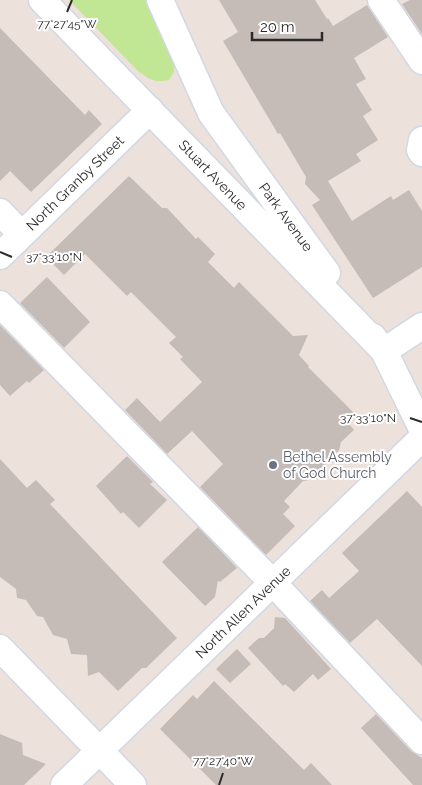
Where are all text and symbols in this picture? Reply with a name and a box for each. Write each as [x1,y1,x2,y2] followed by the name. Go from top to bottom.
[252,10,322,42] scale bar
[37,17,97,31] text: 77°27'45"W
[260,18,295,36] text: 20 m
[23,132,127,234] street label: North Granby Street
[176,137,250,213] street label: Stuart Avenue
[256,180,316,254] street label: Park Avenue
[26,250,82,264] text: 37°33'10"N
[340,411,396,425] text: 37°33'10"N
[283,449,392,481] place label: Bethel Assembly of God Church
[267,459,279,471] marker: Bethel Assembly of God Church
[192,563,294,661] street label: North Allen Avenue
[193,754,253,768] text: 77°27'40"W

